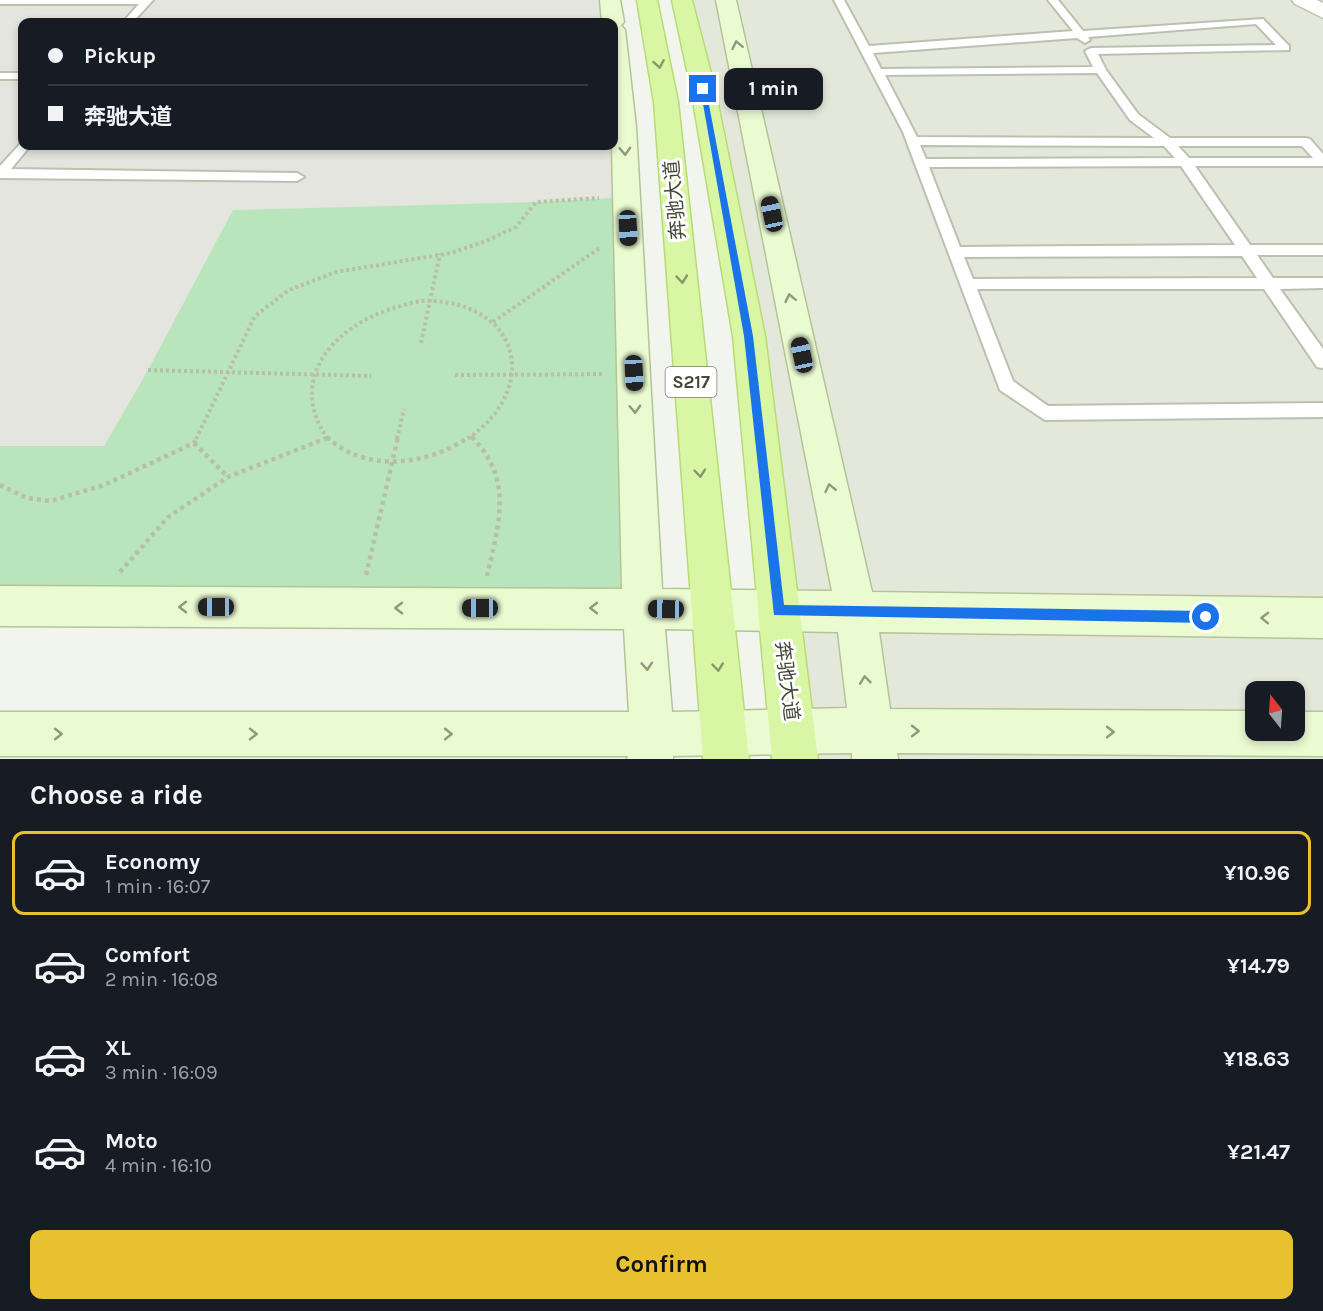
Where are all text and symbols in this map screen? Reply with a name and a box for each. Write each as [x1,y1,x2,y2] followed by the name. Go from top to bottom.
[731,40,744,50] one-way arrow
[84,43,156,69] text: Pickup
[652,59,665,69] one-way arrow
[724,68,823,110] callout: 1 min
[689,75,716,102] route end
[748,77,799,100] text: 1 min
[84,104,172,130] text: 奔驰大道
[618,146,631,155] one-way arrow
[660,159,690,241] street label: 奔驰大道
[759,195,785,233] car
[618,210,638,246] car
[675,274,688,283] one-way arrow
[784,293,797,303] one-way arrow
[789,336,815,374] car
[624,355,644,391] car
[666,367,716,397] road number: S217
[629,404,642,413] one-way arrow
[693,468,706,478] one-way arrow
[824,484,837,494] one-way arrow
[198,598,234,616] car
[462,599,498,617] car
[648,600,684,618] car
[178,601,187,613] one-way arrow
[394,602,403,614] one-way arrow
[589,602,598,614] one-way arrow
[1192,603,1219,630] route start
[1260,611,1269,624] one-way arrow
[771,640,803,722] street label: 奔驰大道
[641,662,654,671] one-way arrow
[711,663,724,672] one-way arrow
[860,676,872,685] one-way arrow
[1245,681,1305,741] north arrow
[1245,681,1305,741] map controls
[910,725,919,737] one-way arrow
[1105,726,1114,738] one-way arrow
[54,728,63,740] one-way arrow
[249,728,258,740] one-way arrow
[444,728,453,740] one-way arrow
[30,779,203,811] text: Choose a ride
[33,846,87,900] icon: car
[105,849,200,875] text: Economy
[1224,860,1290,886] text: ¥10.96
[105,875,210,898] text: 1 min · 16:07
[33,939,87,993] icon: car
[105,942,190,968] text: Comfort
[1227,953,1290,979] text: ¥14.79
[105,968,218,991] text: 2 min · 16:08
[33,1032,87,1086] icon: car
[105,1035,131,1061] text: XL
[1223,1046,1290,1072] text: ¥18.63
[105,1061,218,1084] text: 3 min · 16:09
[33,1125,87,1179] icon: car
[105,1128,158,1154] text: Moto
[1227,1139,1290,1165] text: ¥21.47
[105,1154,212,1177] text: 4 min · 16:10
[30,1230,1293,1299] button: Confirm

